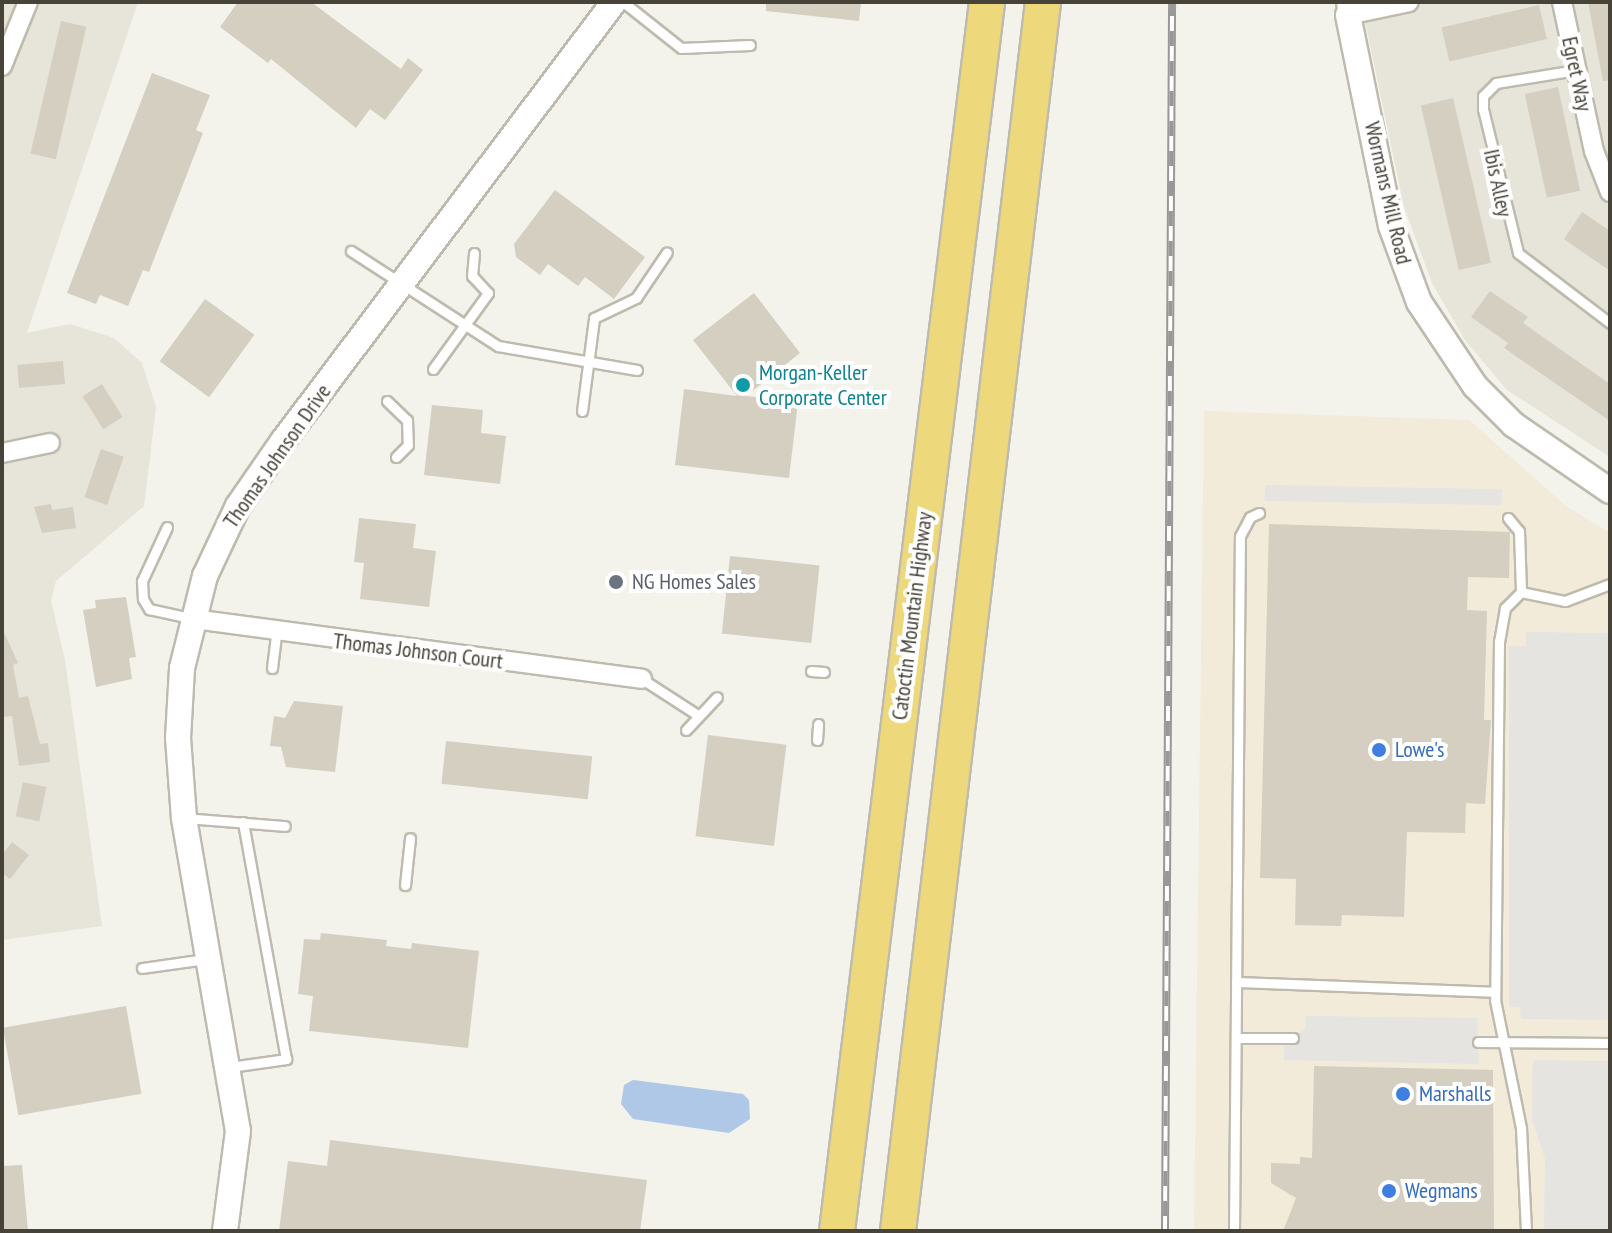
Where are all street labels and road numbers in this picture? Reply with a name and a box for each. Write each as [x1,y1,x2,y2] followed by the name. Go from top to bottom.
[1556,34,1598,114] street label: Egret Way
[1359,119,1417,267] street label: Wormans Mill Road
[1478,146,1518,220] street label: Ibis Alley
[218,379,336,533] street label: Thomas Johnson Drive
[886,510,938,722] street label: Catoctin Mountain Highway
[332,627,504,675] street label: Thomas Johnson Court

